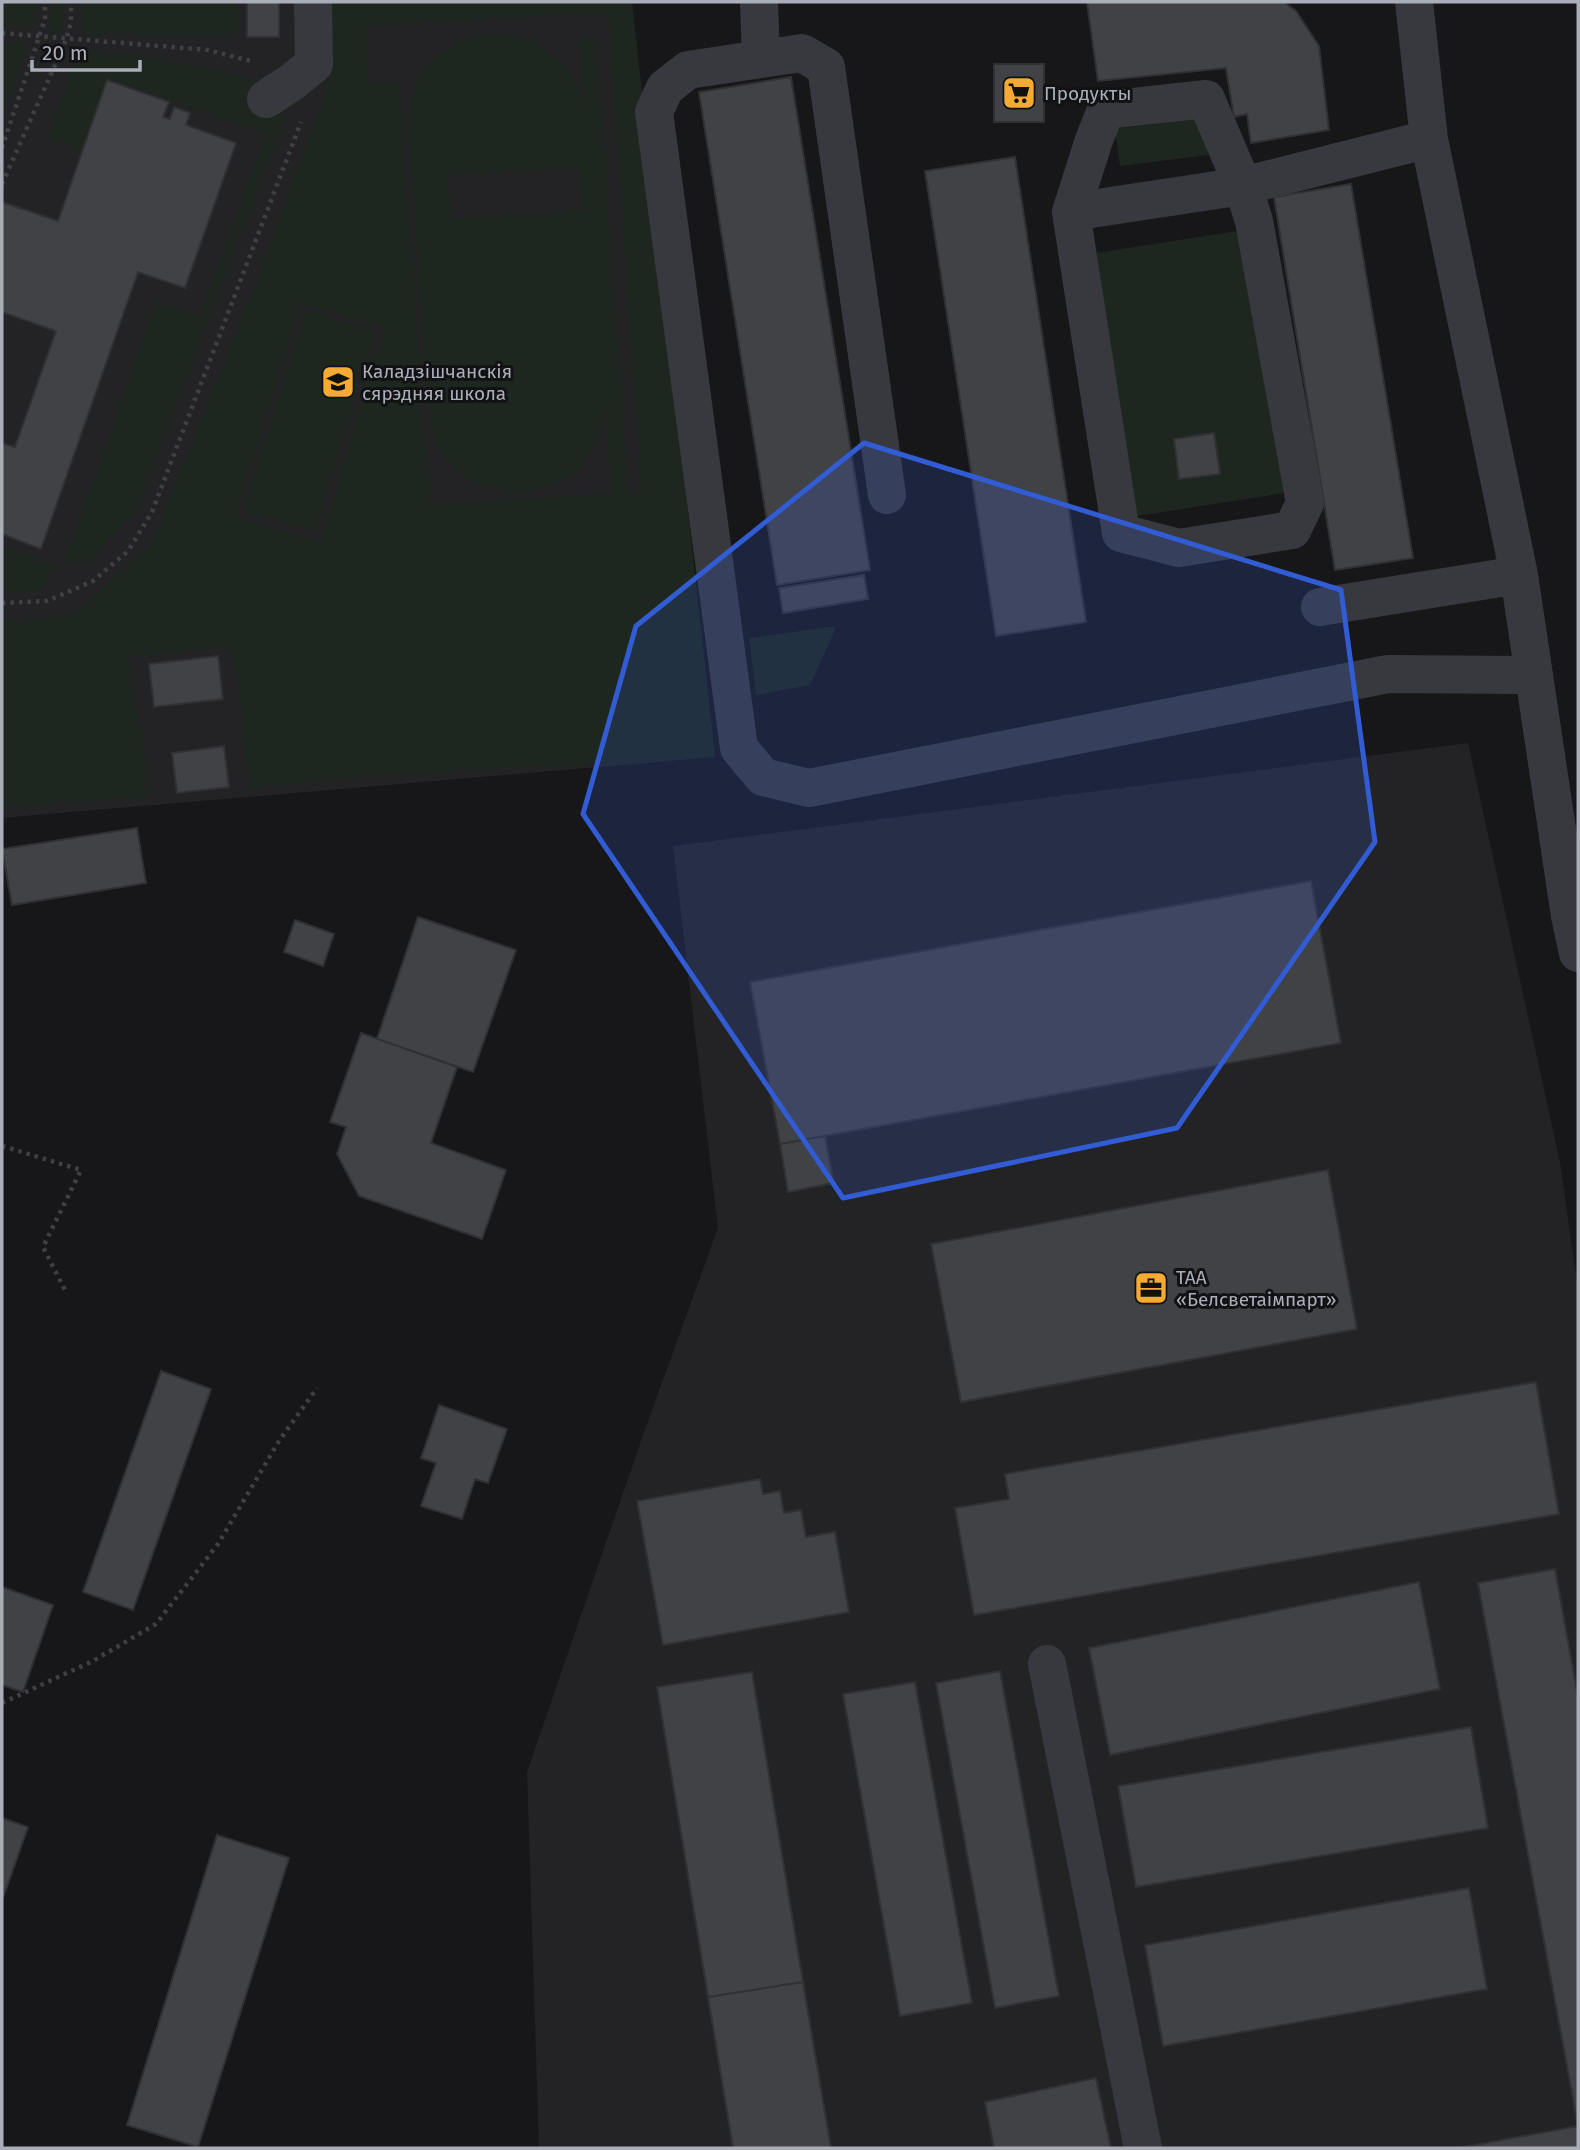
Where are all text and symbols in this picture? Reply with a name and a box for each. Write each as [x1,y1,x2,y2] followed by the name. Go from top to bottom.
[32,28,140,72] scale bar
[42,40,88,66] text: 20 m
[1000,74,1038,112] supermarket icon: Продукты
[1044,82,1131,105] place label: Продукты
[362,360,512,405] place label: Каладзішчанскія сярэдняя школа
[319,363,357,401] school or university icon: Каладзішчанскія сярэдняя школа
[1176,1266,1337,1311] place label: ТАА «Белсветаімпарт»
[1132,1269,1170,1307] office icon: ТАА «Белсветаімпарт»

